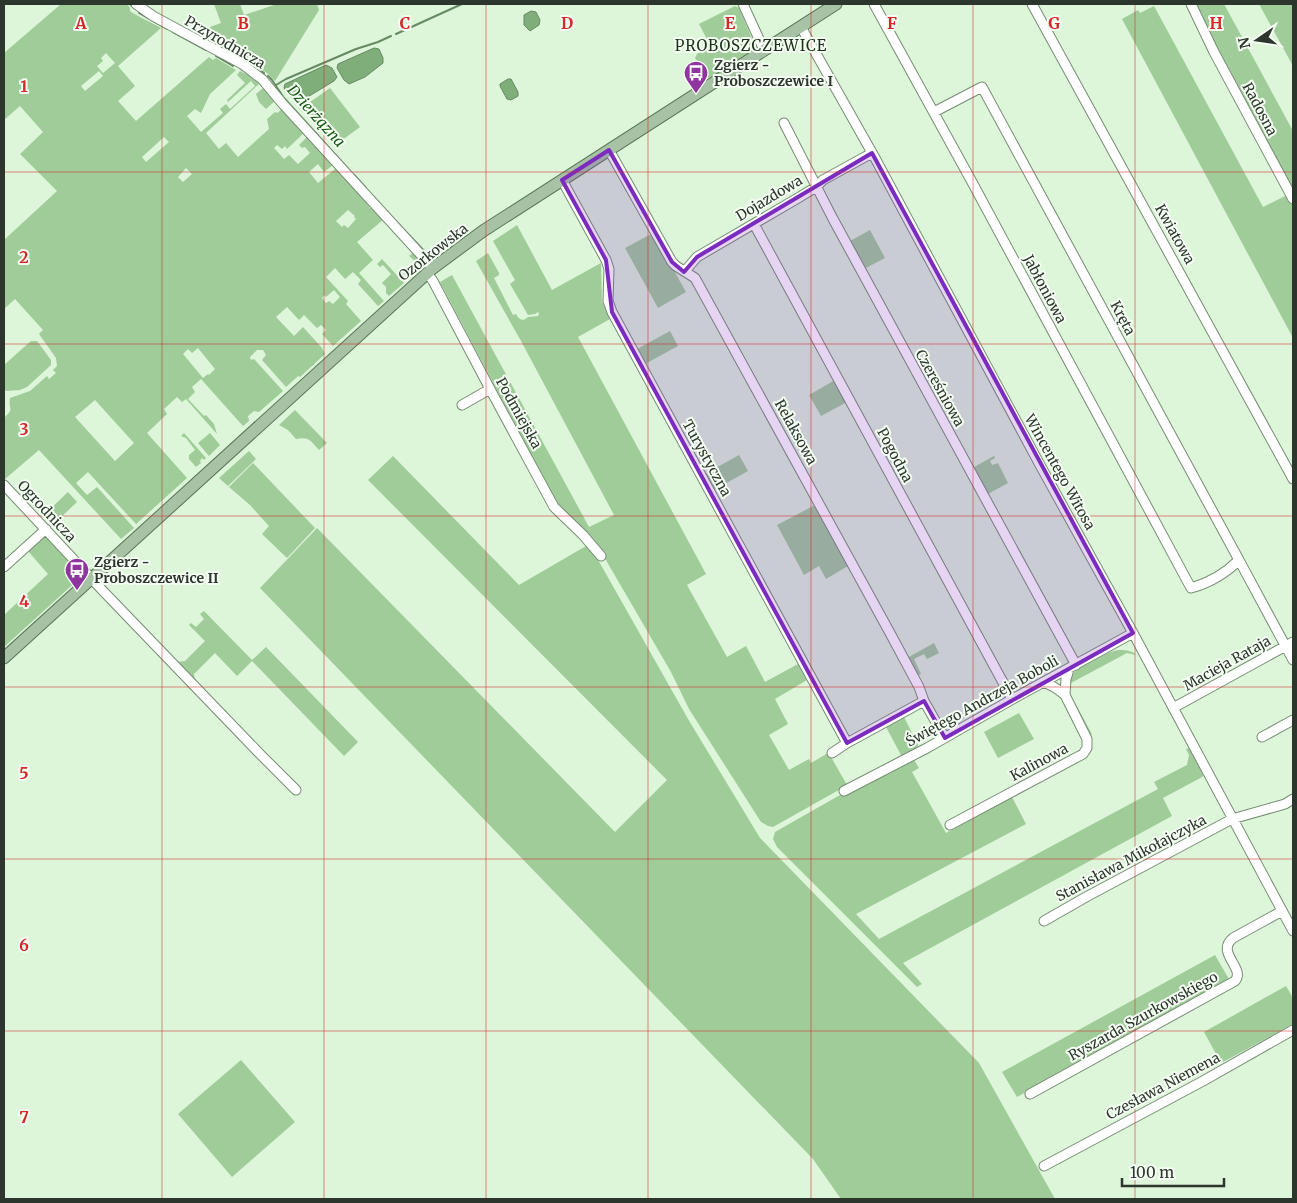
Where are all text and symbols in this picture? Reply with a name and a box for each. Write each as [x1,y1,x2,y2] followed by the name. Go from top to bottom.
[181,12,269,73] street label: Przyrodnicza
[74,13,87,33] text: A
[237,13,249,33] text: B
[400,13,410,33] text: C
[561,13,573,33] text: D
[725,13,736,33] text: E
[887,13,897,33] text: F
[1048,13,1060,33] text: G
[1209,13,1223,33] text: H
[1232,15,1282,65] north arrow
[675,36,827,55] district label: PROBOSZCZEWICE
[1234,36,1254,50] text: N
[714,56,833,90] place label: Zgierz - Proboszczewice I
[683,60,709,94] bus stop icon: Zgierz - Proboszczewice I
[20,76,28,96] text: 1
[1239,79,1282,139] street label: Radosna
[283,80,349,151] water label: Dzierżązna
[733,171,806,225] street label: Dojazdowa
[1151,201,1199,268] street label: Kwiatowa
[395,219,472,285] street label: Ozorkowska
[19,247,29,267] text: 2
[1019,251,1071,327] street label: Jabłoniowa
[1107,298,1140,339] street label: Kręta
[911,346,969,430] street label: Czereśniowa
[492,374,546,452] street label: Podmiejska
[771,396,822,468] street label: Relaksowa
[1020,410,1100,533] street label: Wincentego Witosa
[679,416,736,500] street label: Turystyczna
[19,419,29,439] text: 3
[873,425,917,486] street label: Pogodna
[14,476,80,546] street label: Ogrodnicza
[94,553,219,587] place label: Zgierz - Proboszczewice II
[64,557,90,591] bus stop icon: Zgierz - Proboszczewice II
[19,591,29,611] text: 4
[1180,631,1274,694] street label: Macieja Rataja
[903,651,1062,750] street label: Świętego Andrzeja Boboli
[1007,739,1072,785] street label: Kalinowa
[19,763,29,783] text: 5
[1053,810,1210,905] street label: Stanisława Mikołajczyka
[19,935,29,955] text: 6
[1065,967,1221,1065] street label: Ryszarda Szurkowskiego
[1103,1048,1223,1124] street label: Czesława Niemena
[19,1107,29,1127] text: 7
[1122,1156,1224,1188] scale bar
[1130,1163,1174,1182] text: 100 m

